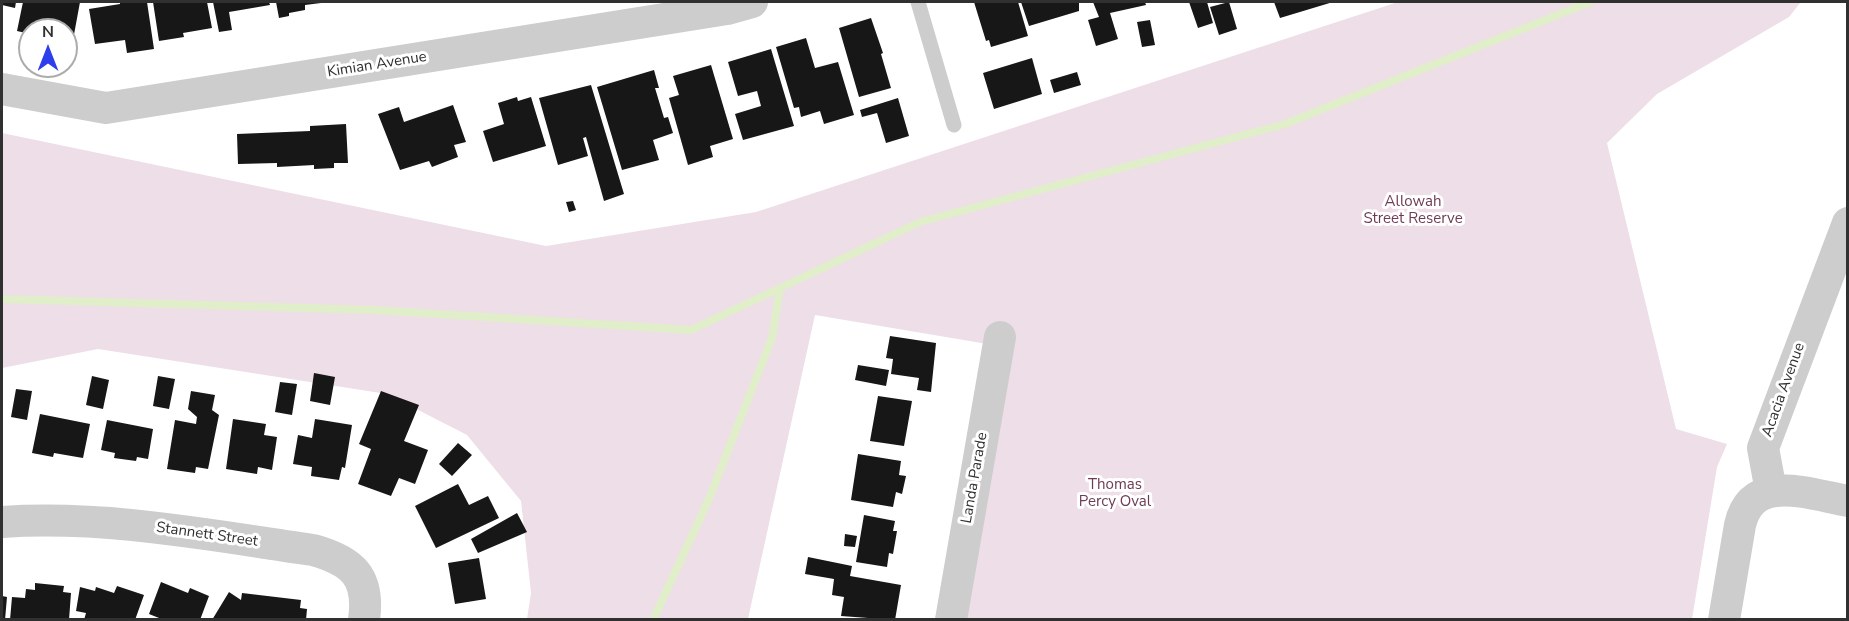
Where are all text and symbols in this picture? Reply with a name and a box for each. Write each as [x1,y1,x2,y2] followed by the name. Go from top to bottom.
[18,18,78,78] north arrow
[42,21,54,43] text: N
[326,48,428,82] street label: Kimian Avenue
[1363,193,1463,228] park label: Allowah Street Reserve
[1759,340,1809,440] street label: Acacia Avenue
[958,431,992,525] street label: Landa Parade
[1079,476,1151,511] park label: Thomas Percy Oval
[155,519,259,551] street label: Stannett Street

